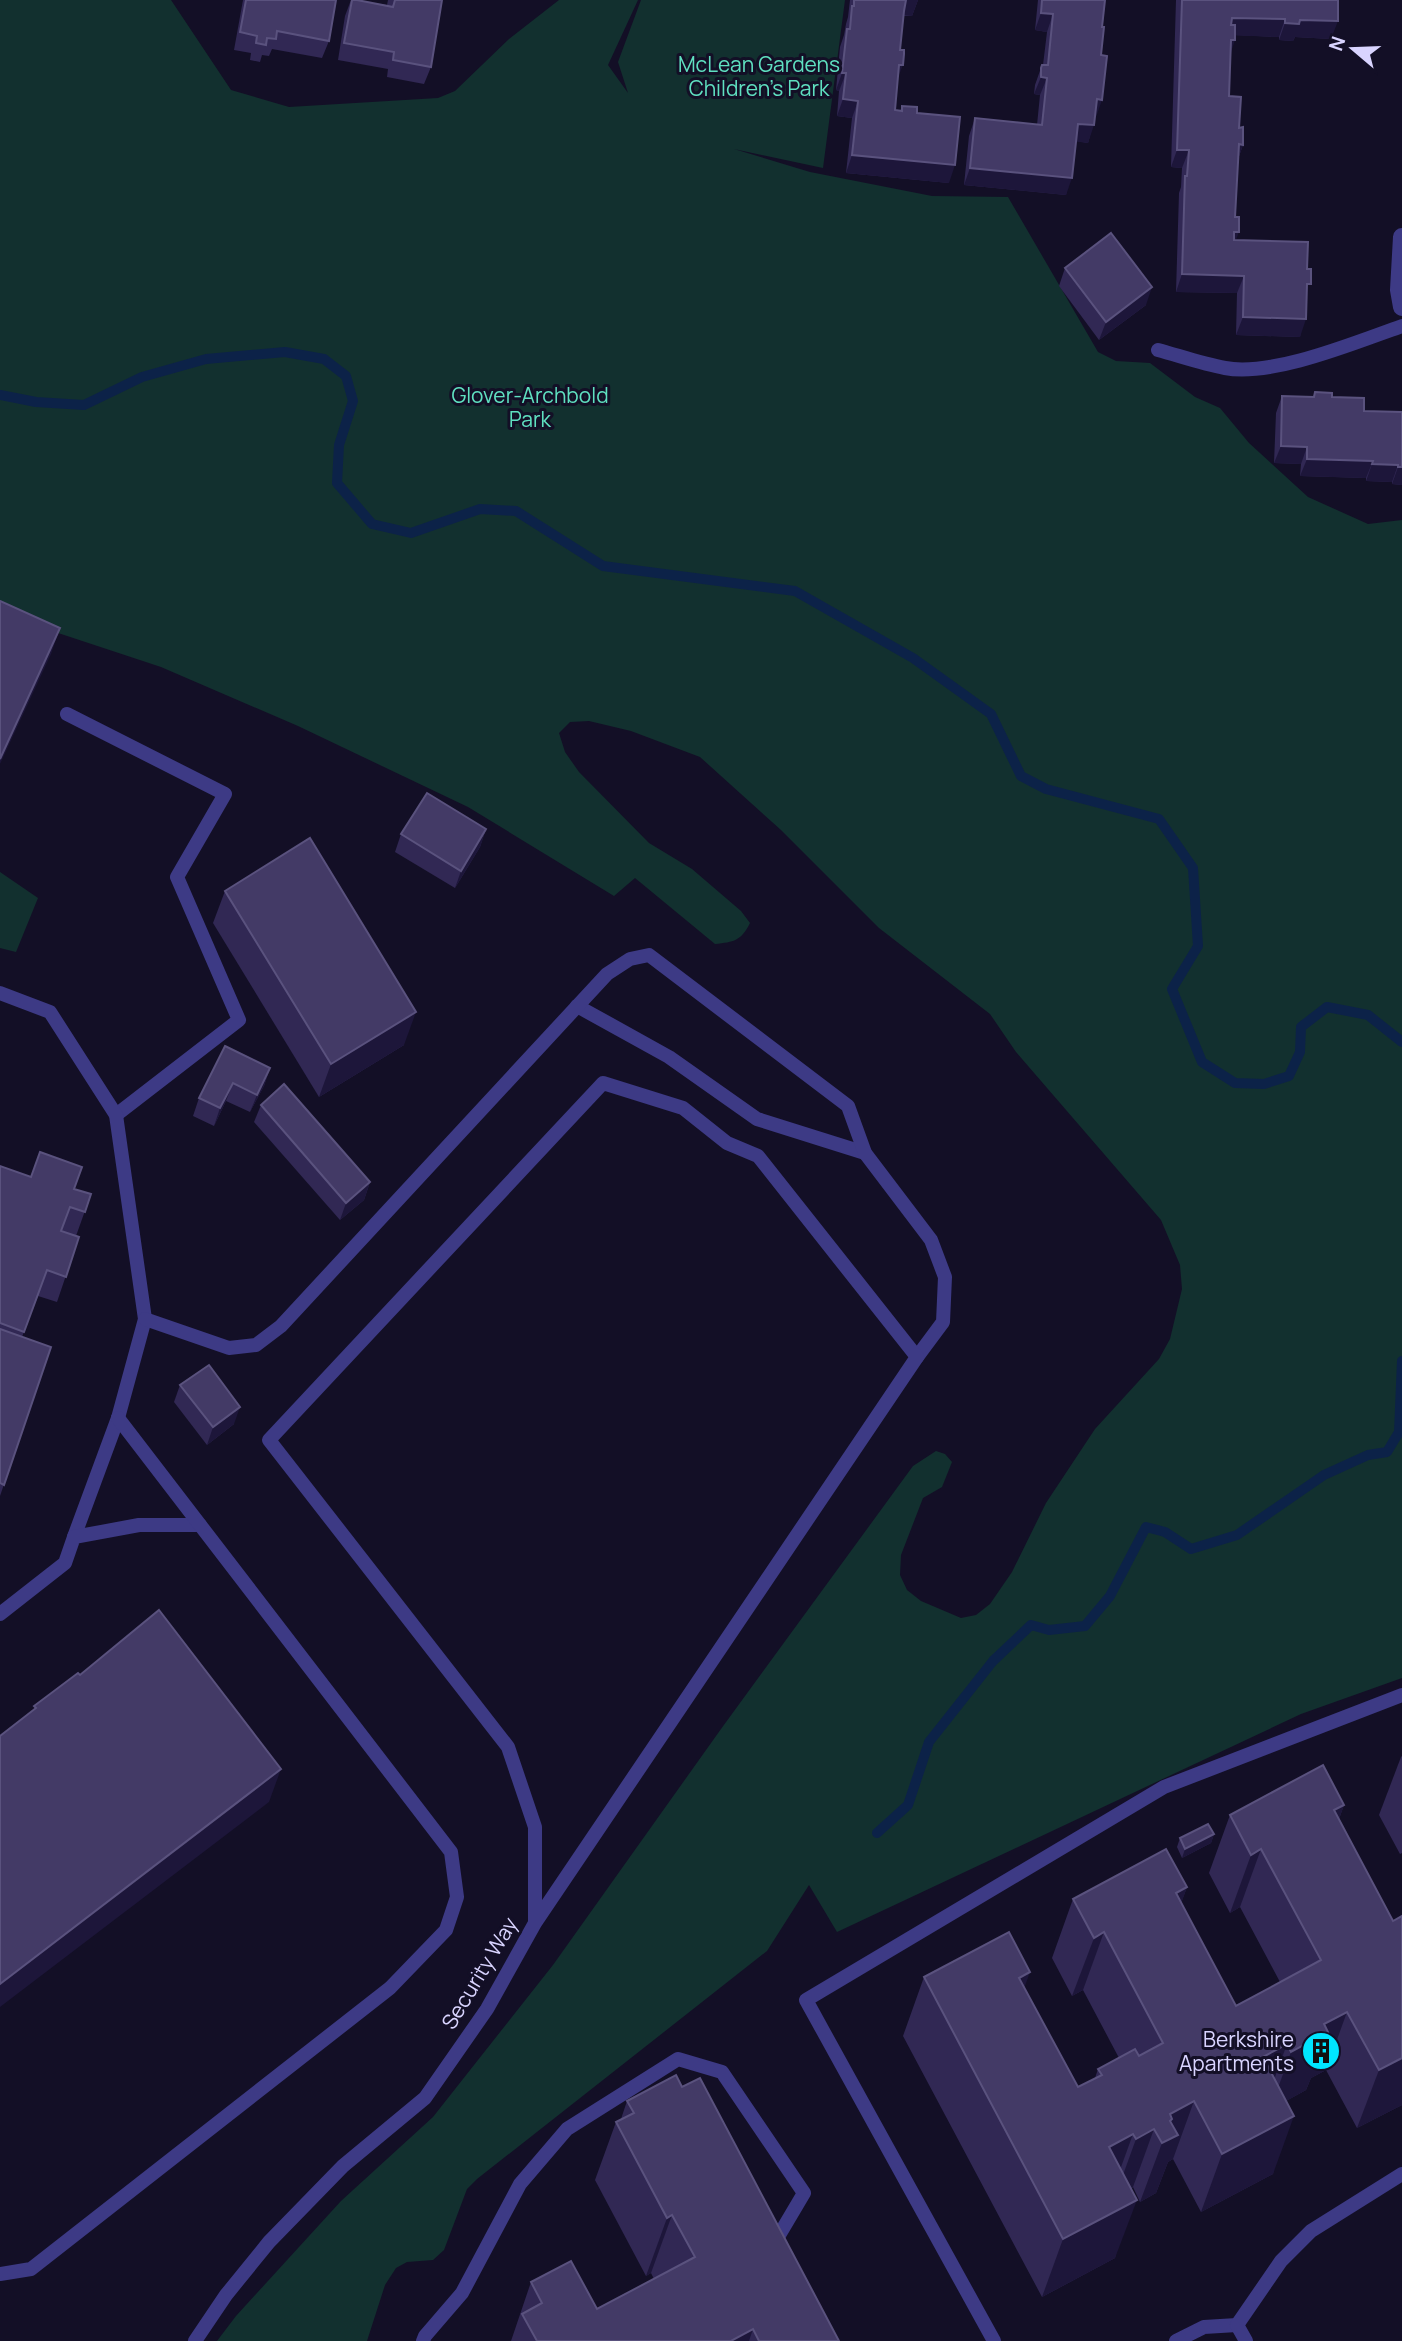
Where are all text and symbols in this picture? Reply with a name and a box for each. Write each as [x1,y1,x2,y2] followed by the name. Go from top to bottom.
[1318,14,1388,84] north arrow
[1322,33,1351,54] text: N
[678,50,840,102] park label: McLean Gardens Children's Park
[451,381,609,433] park label: Glover-Archbold Park
[435,1912,523,2034] street label: Security Way
[1179,2025,1294,2077] place label: Berkshire Apartments
[1300,2030,1342,2072] building icon: Berkshire Apartments

